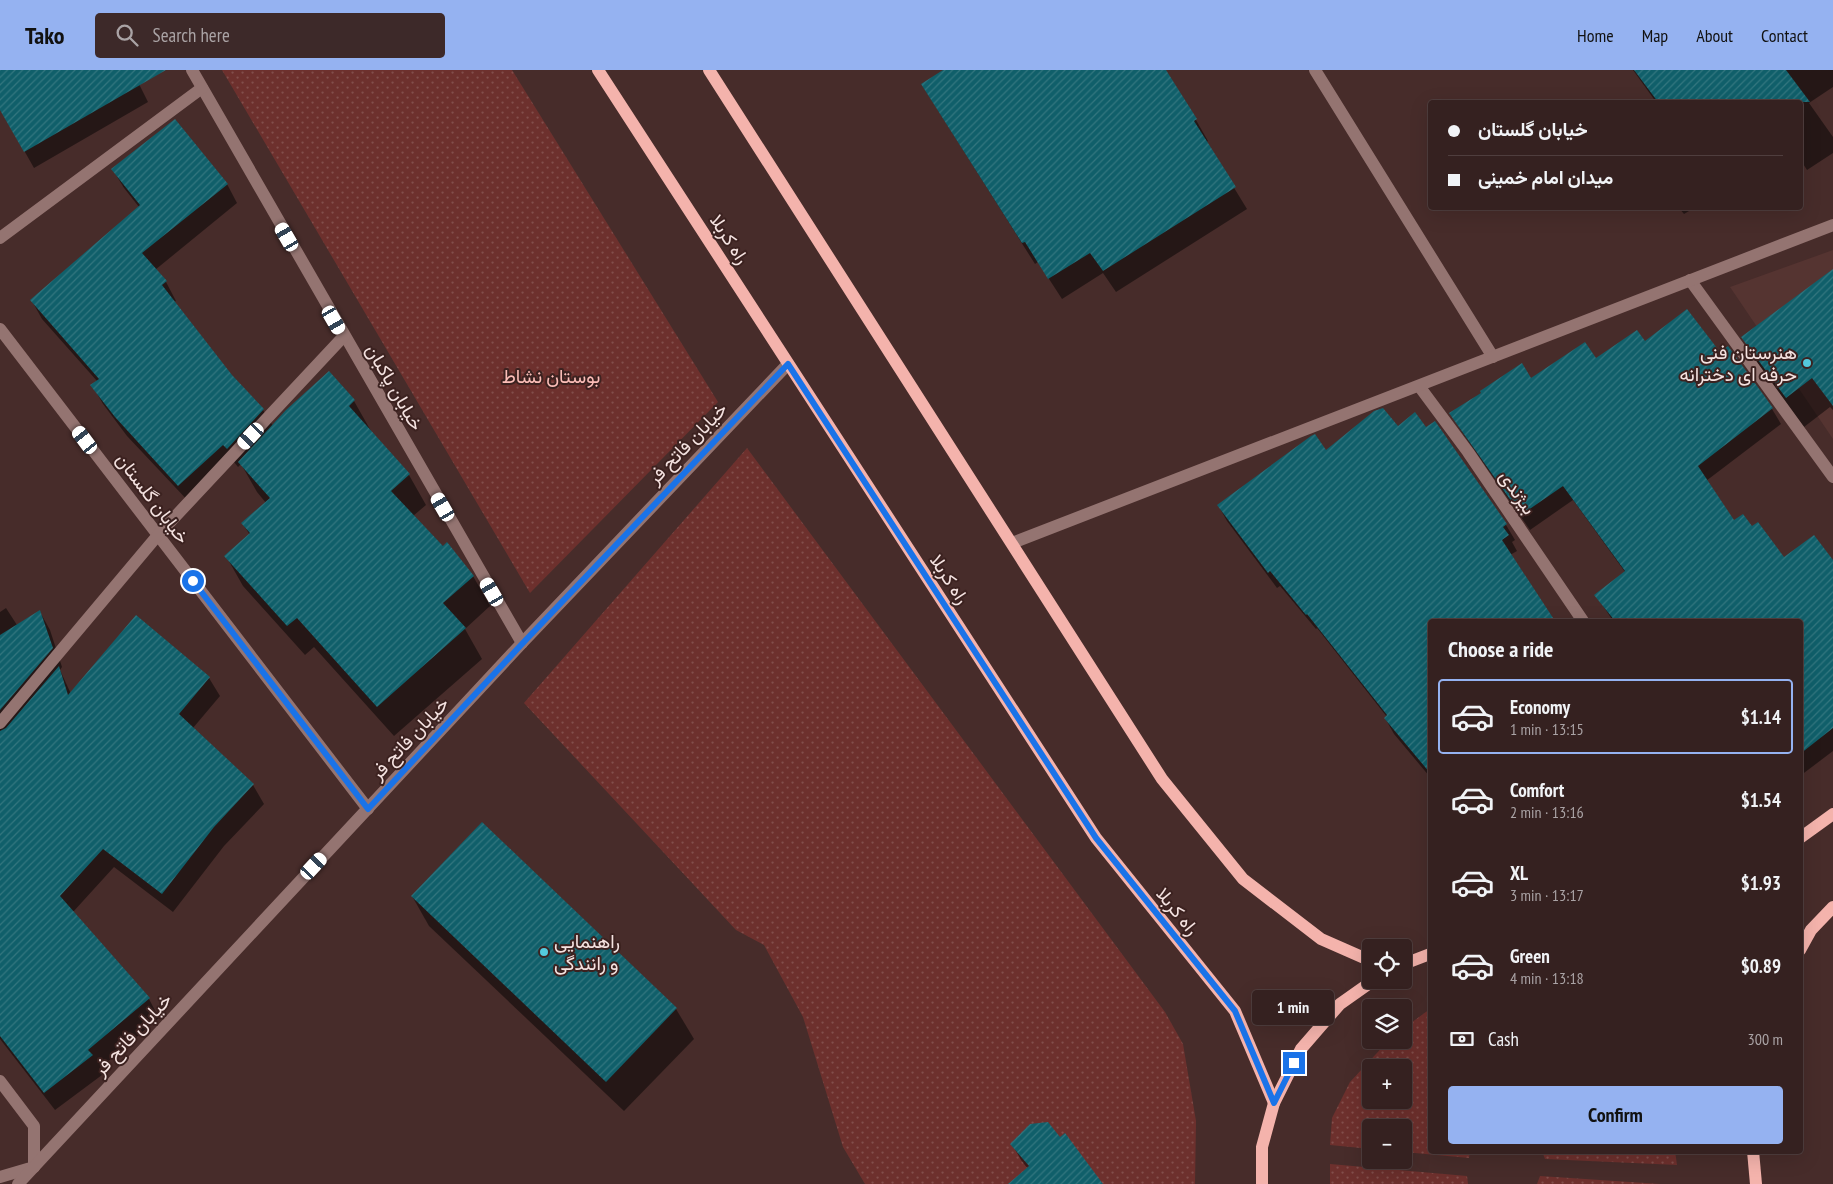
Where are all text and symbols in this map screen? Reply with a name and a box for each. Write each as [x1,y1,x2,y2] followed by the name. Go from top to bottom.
[95,13,445,58] search box
[25,20,65,51] text: Tako
[113,21,141,49] icon: search
[153,23,230,47] text: Search here
[1577,24,1614,47] text: Home
[1642,24,1668,47] text: Map
[1696,24,1733,47] text: About
[1761,24,1808,47] text: Contact
[1478,117,1588,141] text: خیابان گلستان
[1478,165,1613,189] text: میدان امام خمینی
[705,209,755,269] street label: راه کربلا
[273,220,300,254] car
[320,303,347,337] car
[359,340,429,435] street label: خیابان پاکبان
[1679,340,1797,386] place label: هنرستان فنی حرفه ای دخترانه
[1801,357,1813,369] marker: هنرستان فنی حرفه ای دخترانه
[502,364,600,388] park label: بوستان نشاط
[641,397,733,491] street label: خیابان فاتح فر
[235,420,266,452] car
[69,424,100,456] car
[111,448,195,548] street label: خیابان گلستان
[1494,465,1542,519] street label: بیژندی
[429,490,456,524] car
[925,549,975,609] street label: راه کربلا
[182,570,204,592] route start
[478,575,505,609] car
[1448,635,1553,663] text: Choose a ride
[364,692,455,787] street label: خیابان فاتح فر
[1450,694,1495,739] icon: car
[1510,695,1570,719] text: Economy
[1741,705,1781,729] text: $1.14
[1510,719,1584,739] text: 1 min · 13:15
[1450,777,1495,822] icon: car
[1510,778,1564,802] text: Comfort
[1741,788,1781,812] text: $1.54
[1510,802,1584,822] text: 2 min · 13:16
[298,850,329,882] car
[1450,860,1495,905] icon: car
[1510,861,1528,885] text: XL
[1741,871,1781,895] text: $1.93
[1151,882,1205,940] street label: راه کربلا
[1510,885,1584,905] text: 3 min · 13:17
[554,929,620,975] place label: راهنمایی و رانندگی
[1362,939,1412,1169] map controls
[1362,939,1412,989] button: locate
[1450,943,1495,988] icon: car
[1510,944,1550,968] text: Green
[538,946,550,958] marker: راهنمایی و رانندگی
[1741,954,1781,978] text: $0.89
[1510,968,1584,988] text: 4 min · 13:18
[87,988,178,1083] street label: خیابان فاتح فر
[1253,990,1335,1026] callout: 1 min
[1277,997,1309,1017] text: 1 min
[1362,999,1412,1049] button: layers
[1448,1025,1476,1053] icon: cash
[1488,1027,1519,1051] text: Cash
[1748,1029,1783,1049] text: 300 m
[1283,1052,1305,1074] route end
[1362,1059,1412,1109] button: +
[1448,1086,1783,1144] button: Confirm
[1362,1119,1412,1169] button: −

